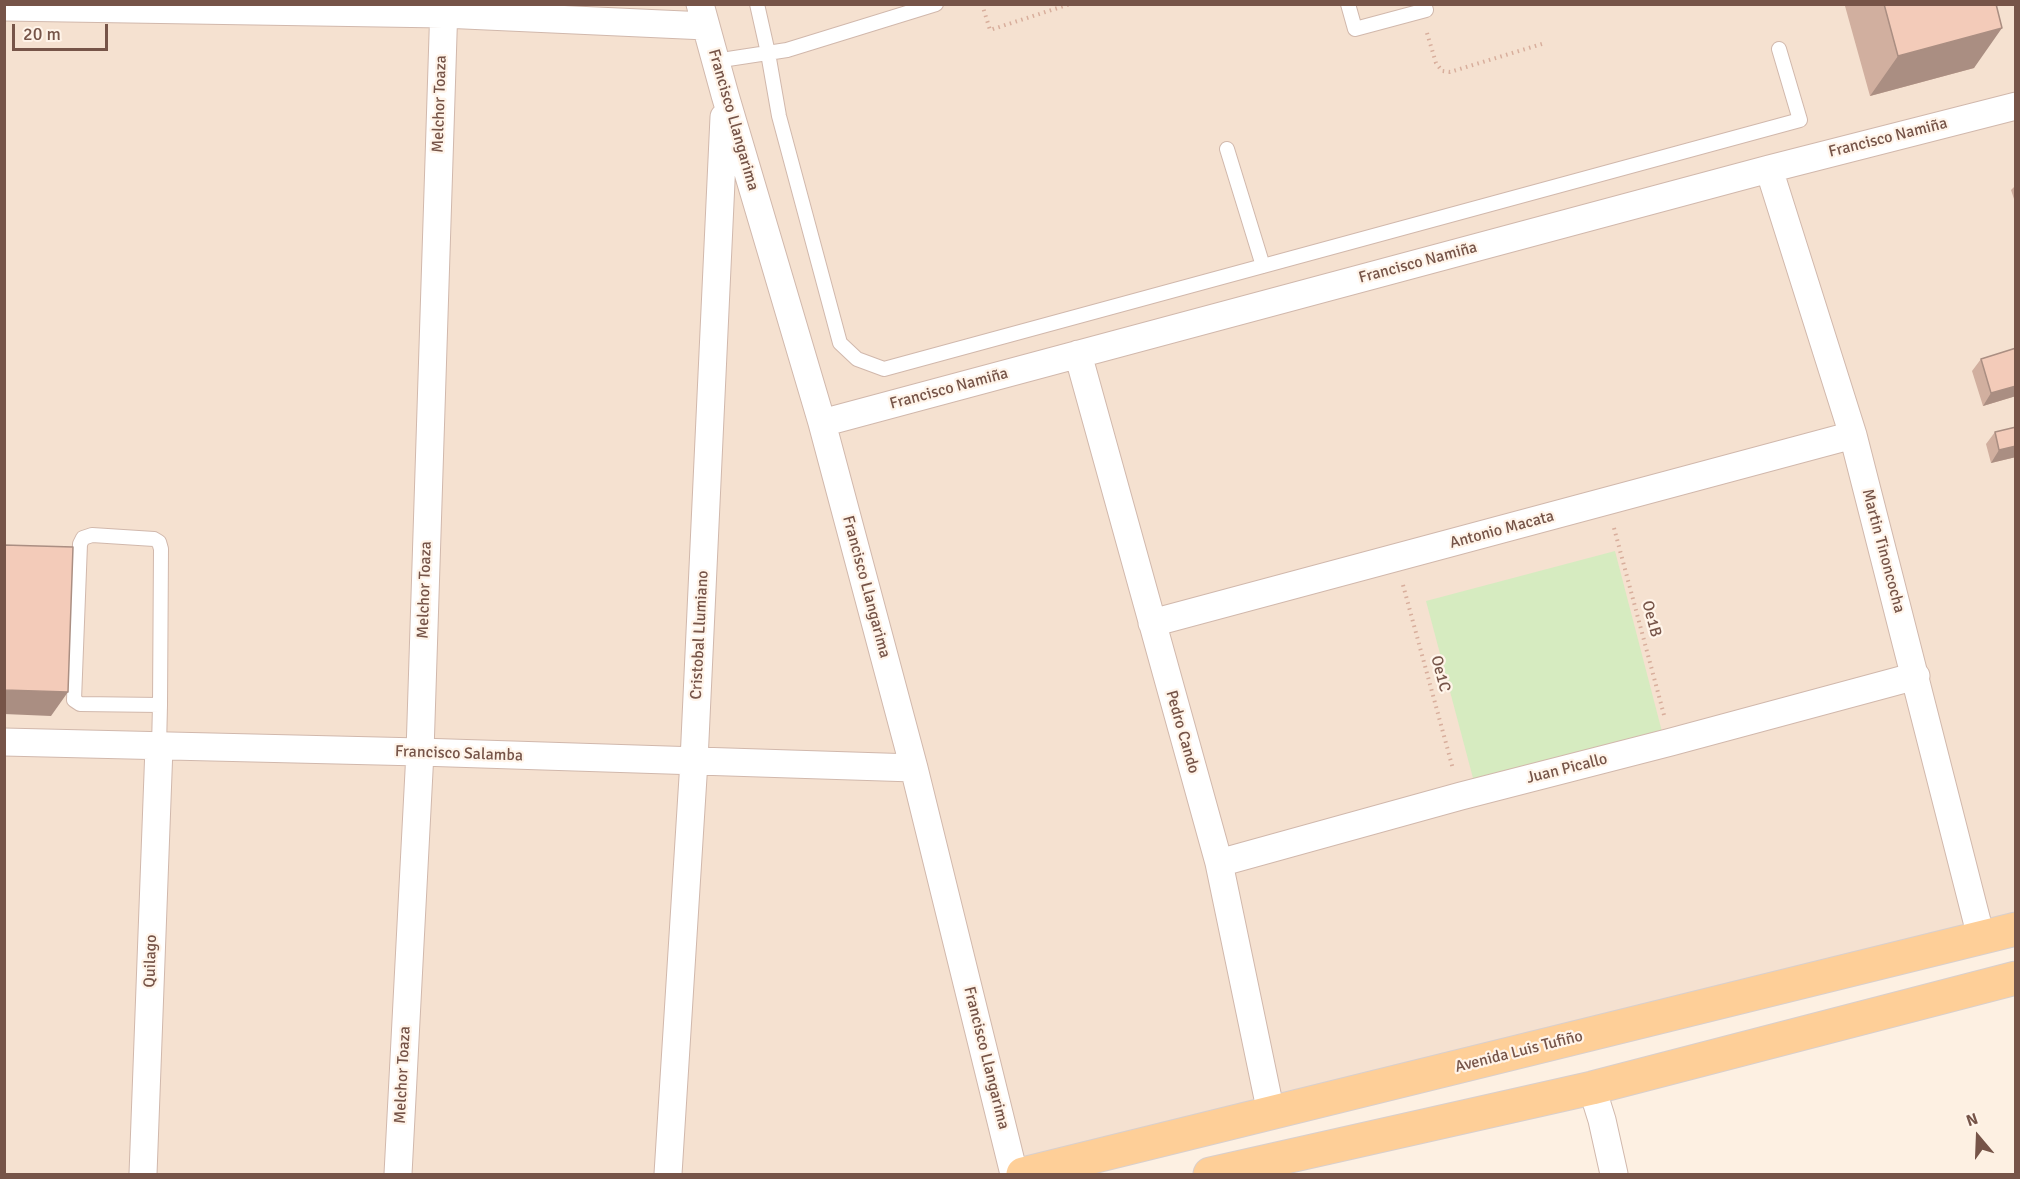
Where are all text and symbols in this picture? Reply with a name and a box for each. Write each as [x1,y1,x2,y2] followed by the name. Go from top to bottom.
[15,12,111,50] scale bar
[23,23,61,45] text: 20 m
[704,47,762,193] street label: Francisco Llangarima
[429,55,451,153] street label: Melchor Toaza
[1827,114,1949,162] street label: Francisco Namiña
[1357,238,1479,288] street label: Francisco Namiña
[888,364,1010,414] street label: Francisco Namiña
[1857,487,1909,615] street label: Martin Tinoncocha
[1448,507,1556,553] street label: Antonio Macata
[838,514,894,660] street label: Francisco Llangarima
[414,541,436,639] street label: Melchor Toaza
[687,570,713,700] street label: Cristobal Llumiano
[1637,599,1665,639] street label: Oe1B
[1426,654,1454,694] street label: Oe1C
[1161,688,1203,776] street label: Pedro Cando
[395,742,523,766] street label: Francisco Salamba
[1525,750,1609,788] street label: Juan Picallo
[140,934,162,988] street label: Quilago
[959,985,1013,1131] street label: Francisco Llangarima
[391,1026,415,1124] street label: Melchor Toaza
[1453,1027,1585,1077] street label: Avenida Luis Tufiño
[1948,1107,2008,1167] north arrow
[1964,1109,1981,1131] text: N

